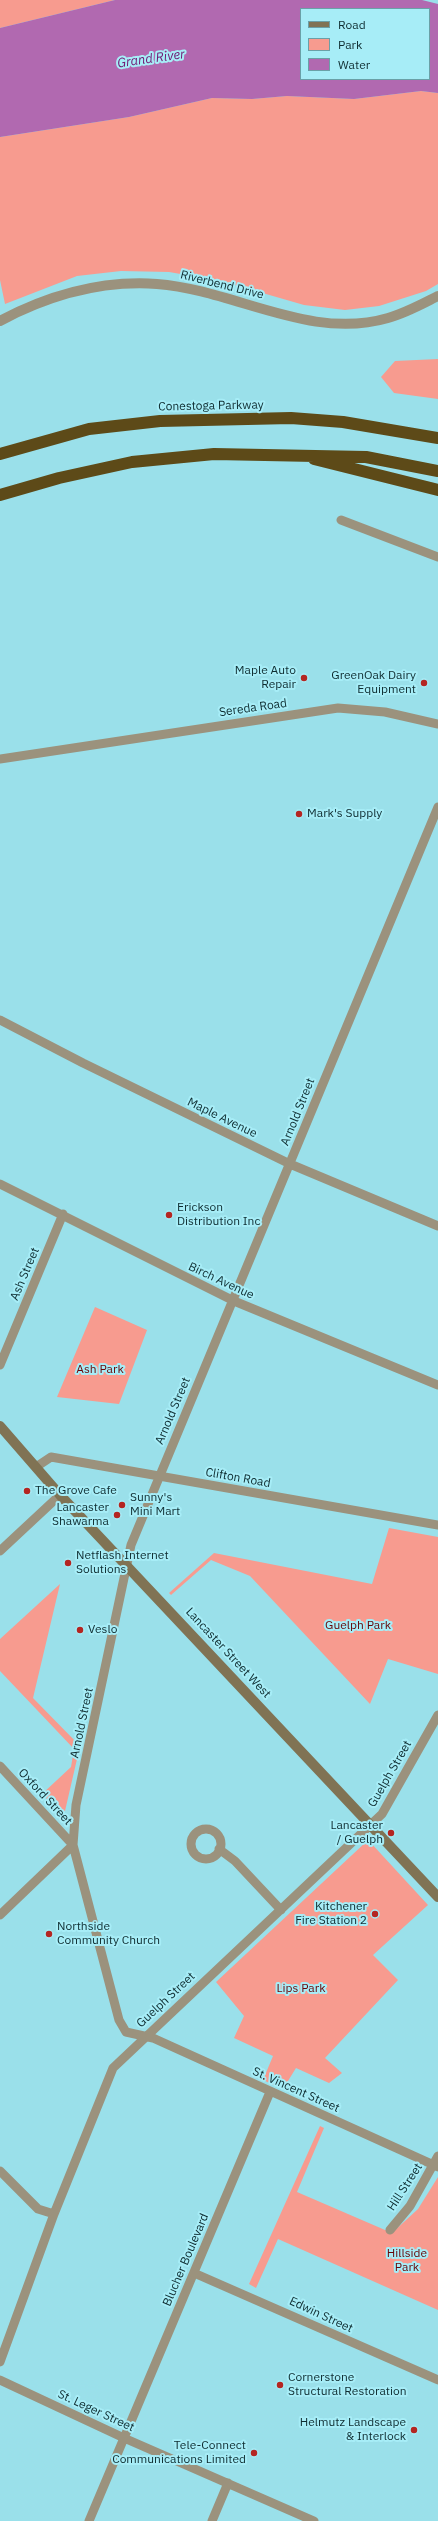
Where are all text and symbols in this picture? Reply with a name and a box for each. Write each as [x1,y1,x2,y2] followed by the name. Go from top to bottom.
[300,8,430,80] legend
[338,17,366,32] text: Road
[338,37,362,52] text: Park
[116,47,186,71] water label: Grand River
[338,57,370,72] text: Water
[179,268,265,302] street label: Riverbend Drive
[158,398,264,414] street label: Conestoga Parkway
[235,664,296,692] place label: Maple Auto Repair
[331,669,416,697] place label: GreenOak Dairy Equipment
[299,673,309,683] marker: Maple Auto Repair
[419,678,429,688] marker: GreenOak Dairy Equipment
[218,696,288,720] street label: Sereda Road
[307,807,382,821] place label: Mark's Supply
[294,809,304,819] marker: Mark's Supply
[278,1076,318,1148] street label: Arnold Street
[185,1095,259,1141] street label: Maple Avenue
[177,1201,260,1229] place label: Erickson Distribution Inc
[164,1210,174,1220] marker: Erickson Distribution Inc
[7,1245,43,1303] street label: Ash Street
[186,1259,256,1303] street label: Birch Avenue
[76,1363,124,1377] park label: Ash Park
[152,1375,194,1447] street label: Arnold Street
[204,1465,272,1491] street label: Clifton Road
[35,1484,117,1498] place label: The Grove Cafe
[22,1486,32,1496] marker: The Grove Cafe
[130,1491,180,1519] place label: Sunny's Mini Mart
[117,1500,127,1510] marker: Sunny's Mini Mart
[52,1501,109,1529] place label: Lancaster Shawarma
[112,1510,122,1520] marker: Lancaster Shawarma
[76,1549,169,1577] place label: Netflash Internet Solutions
[63,1558,73,1568] marker: Netflash Internet Solutions
[182,1605,274,1701] street label: Lancaster Street West
[325,1619,391,1633] park label: Guelph Park
[88,1623,117,1637] place label: Veslo
[75,1625,85,1635] marker: Veslo
[68,1686,96,1760] street label: Arnold Street
[365,1738,415,1810] street label: Guelph Street
[15,1766,75,1828] street label: Oxford Street
[330,1819,383,1847] place label: Lancaster / Guelph
[386,1828,396,1838] marker: Lancaster / Guelph
[295,1900,367,1928] place label: Kitchener Fire Station 2
[370,1909,380,1919] marker: Kitchener Fire Station 2
[57,1920,160,1948] place label: Northside Community Church
[44,1929,54,1939] marker: Northside Community Church
[134,1969,198,2031] street label: Guelph Street
[277,1982,325,1996] park label: Lips Park
[250,2064,342,2116] street label: St. Vincent Street
[384,2161,426,2213] street label: Hill Street
[160,2212,212,2308] street label: Blucher Boulevard
[387,2247,427,2275] park label: Hillside Park
[287,2294,355,2336] street label: Edwin Street
[288,2371,407,2399] place label: Cornerstone Structural Restoration
[275,2380,285,2390] marker: Cornerstone Structural Restoration
[55,2387,137,2435] street label: St. Leger Street
[300,2416,406,2444] place label: Helmutz Landscape & Interlock
[409,2425,419,2435] marker: Helmutz Landscape & Interlock
[112,2439,246,2467] place label: Tele-Connect Communications Limited
[249,2448,259,2458] marker: Tele-Connect Communications Limited

